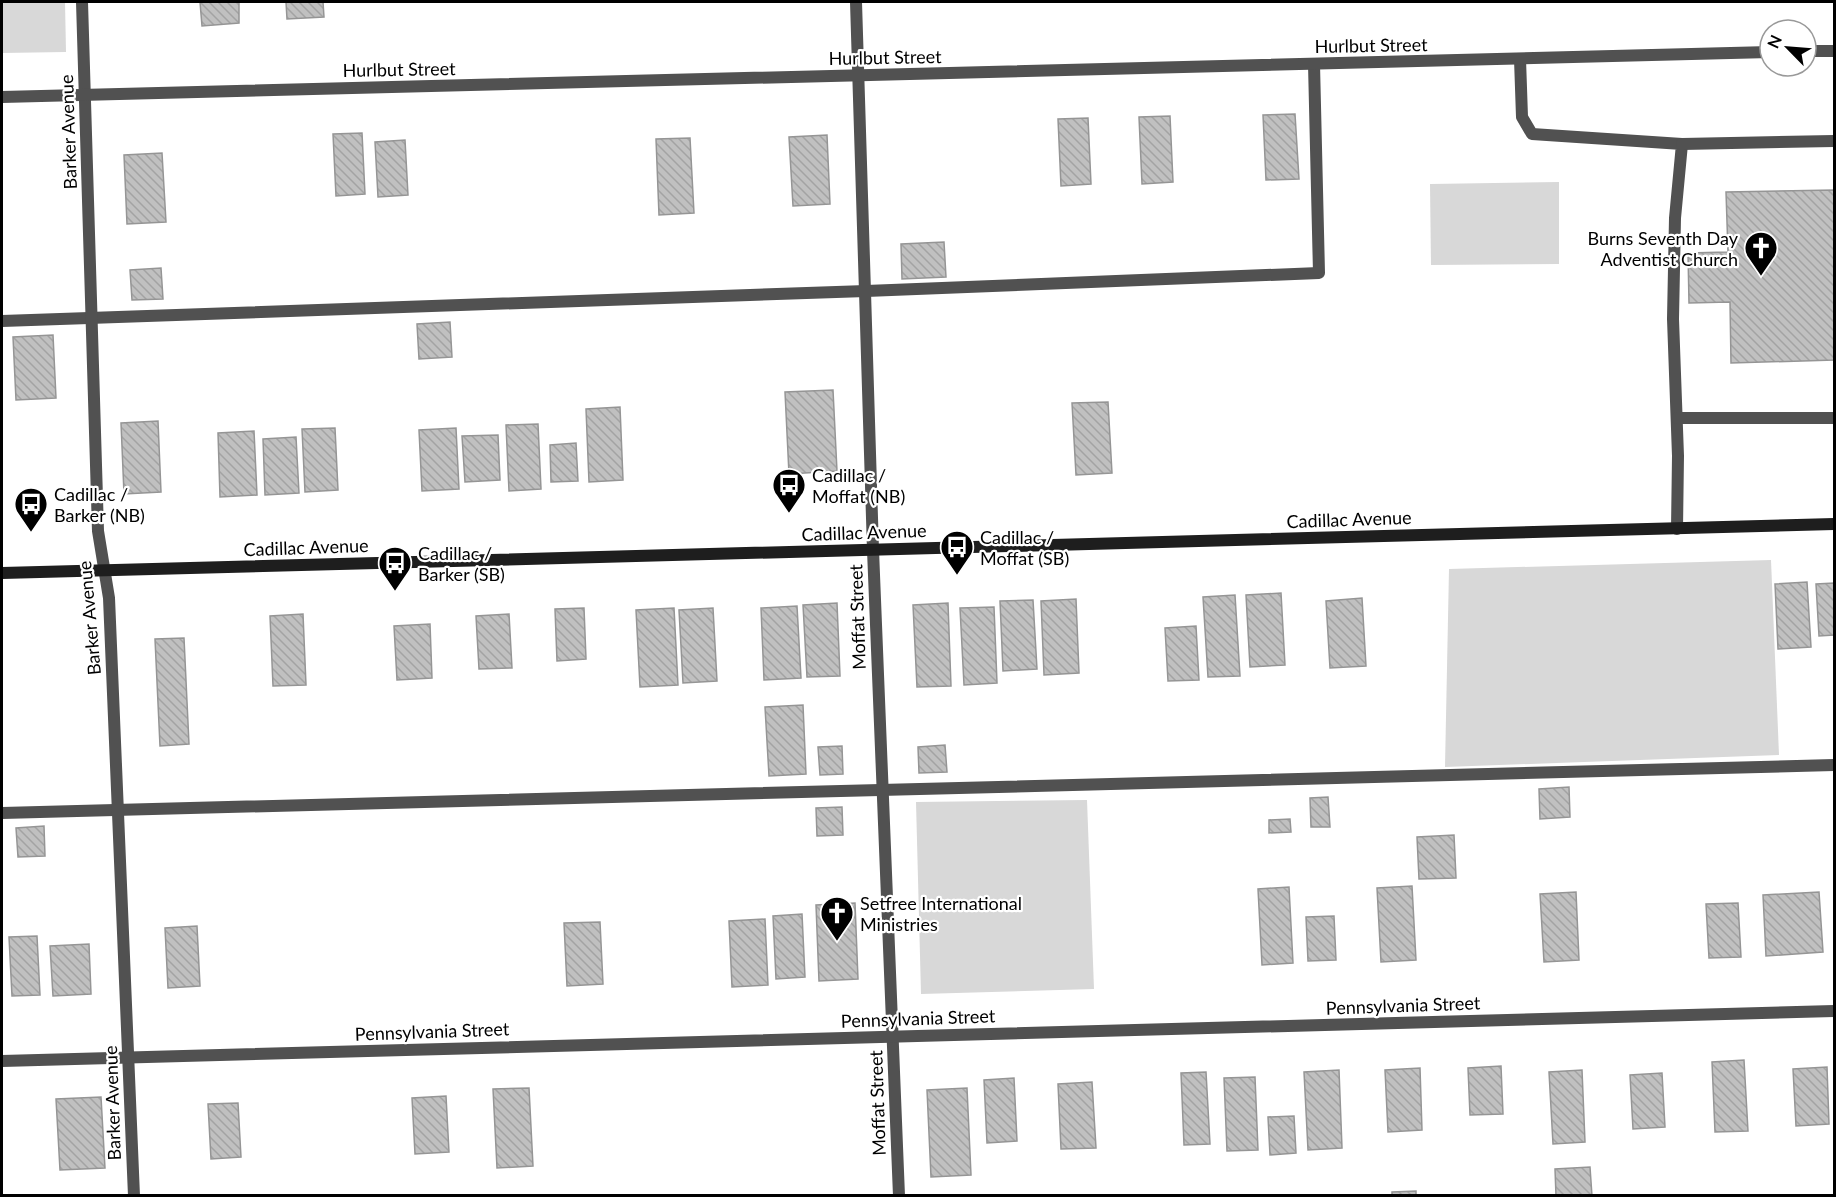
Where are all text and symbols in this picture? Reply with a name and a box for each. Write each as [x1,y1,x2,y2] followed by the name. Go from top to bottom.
[1758,18,1818,78] north arrow
[1763,32,1785,51] text: N
[1314,33,1428,57] street label: Hurlbut Street
[828,45,942,69] street label: Hurlbut Street
[342,57,456,81] street label: Hurlbut Street
[55,74,81,190] street label: Barker Avenue
[1587,227,1739,270] place label: Burns Seventh Day Adventist Church
[1743,230,1779,277] church icon: Burns Seventh Day Adventist Church
[812,464,905,507] place label: Cadillac / Moffat (NB)
[771,467,807,514] bus stop icon: Cadillac / Moffat (NB)
[54,483,145,526] place label: Cadillac / Barker (NB)
[13,486,49,533] bus stop icon: Cadillac / Barker (NB)
[1286,506,1412,532] street label: Cadillac Avenue
[801,519,927,545] street label: Cadillac Avenue
[980,526,1069,569] place label: Cadillac / Moffat (SB)
[939,529,975,576] bus stop icon: Cadillac / Moffat (SB)
[243,534,369,560] street label: Cadillac Avenue
[418,542,505,585] place label: Cadillac / Barker (SB)
[377,545,413,592] bus stop icon: Cadillac / Barker (SB)
[73,560,105,676] street label: Barker Avenue
[844,563,870,670] street label: Moffat Street
[860,892,1022,935] place label: Setfree International Ministries
[819,895,855,942] church icon: Setfree International Ministries
[1325,991,1481,1019] street label: Pennsylvania Street
[840,1004,996,1032] street label: Pennsylvania Street
[354,1017,510,1045] street label: Pennsylvania Street
[99,1045,125,1161] street label: Barker Avenue
[864,1049,890,1156] street label: Moffat Street

